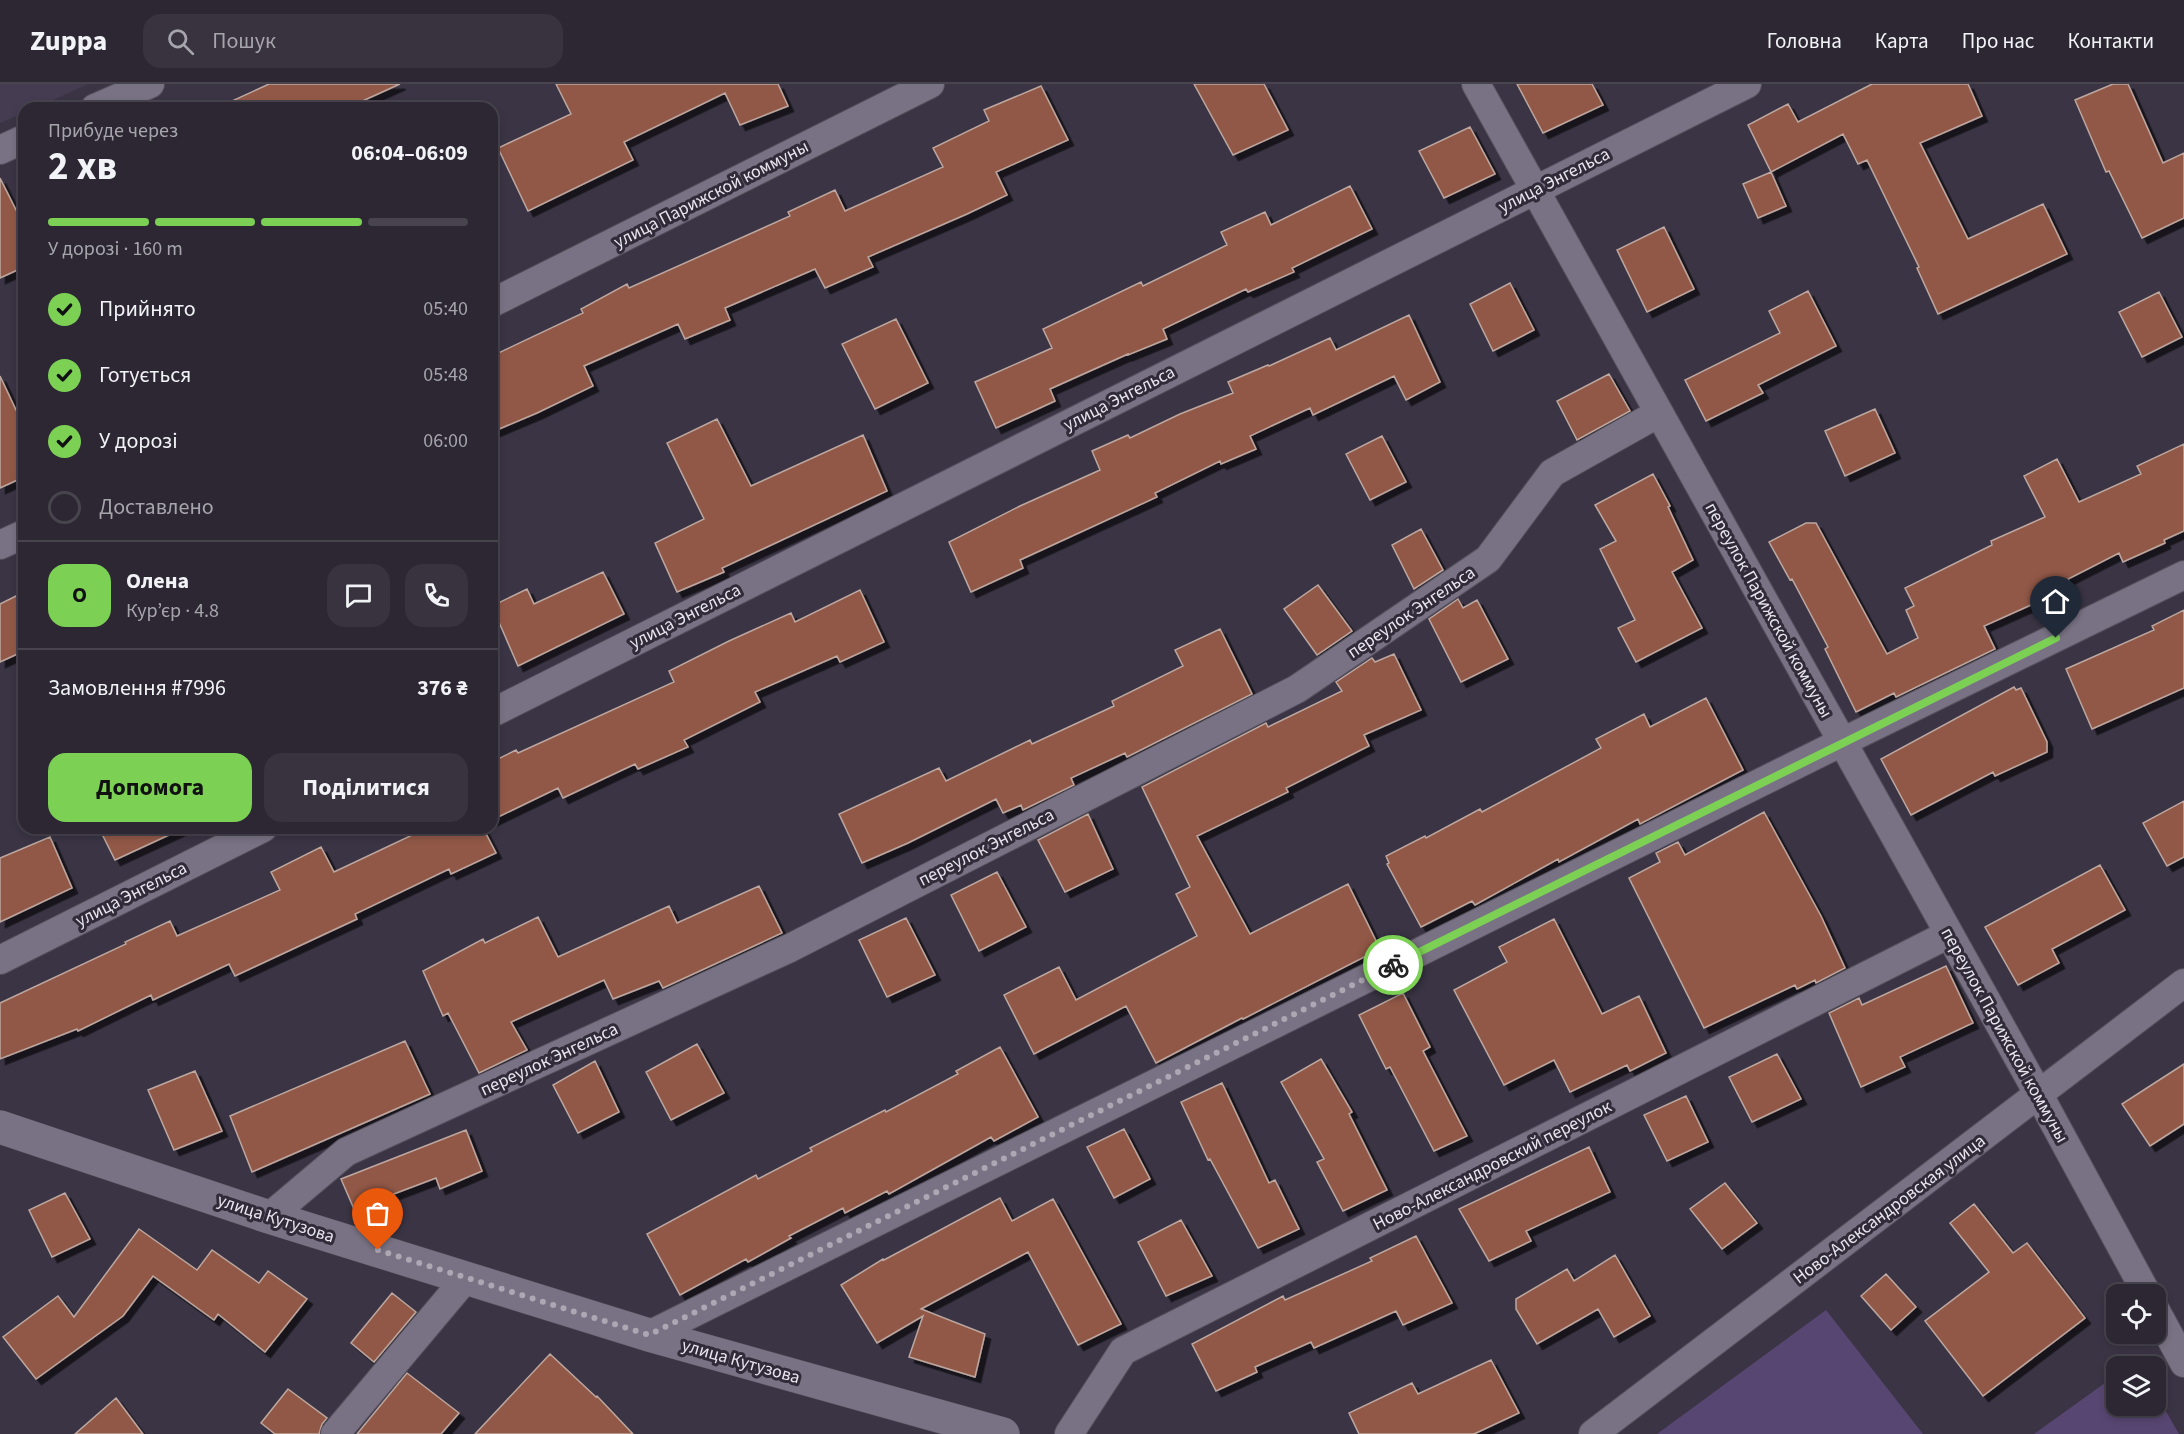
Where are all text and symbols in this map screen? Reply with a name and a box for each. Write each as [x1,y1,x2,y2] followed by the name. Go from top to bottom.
[143,14,563,68] search box
[30,21,107,61] text: Zuppa
[164,25,197,58] icon: search
[212,25,276,57] text: Пошук
[1767,26,1842,56] text: Головна
[1875,26,1929,56] text: Карта
[1962,26,2034,56] text: Про нас
[2067,26,2154,56] text: Контакти
[48,117,178,145] text: Прибуде через
[609,134,813,255] street label: улица Парижской коммуны
[351,137,468,169] text: 06:04–06:09
[48,139,117,195] text: 2 хв
[1494,142,1614,219] street label: улица Энгельса
[48,235,183,263] text: У дорозі · 160 m
[48,293,81,326] icon: check
[99,293,196,325] text: Прийнято
[423,295,468,323] text: 05:40
[48,359,81,392] icon: check
[99,359,191,391] text: Готується
[1059,360,1179,437] street label: улица Энгельса
[423,361,468,389] text: 05:48
[48,425,81,458] icon: check
[99,425,178,457] text: У дорозі
[423,427,468,455] text: 06:00
[99,491,214,523] text: Доставлено
[1699,498,1838,723] street label: переулок Парижской коммуны
[1342,560,1480,665] street label: переулок Энгельса
[327,564,390,627] button: chat
[405,564,468,627] button: phone
[126,565,189,597] text: Олена
[2030,576,2081,638] pin
[625,578,745,655] street label: улица Энгельса
[72,579,87,611] text: О
[2039,585,2072,618] icon: home
[126,597,219,625] text: Кур’єр · 4.8
[48,672,226,704] text: Замовлення #7996
[417,672,468,704] text: 376 ₴
[48,753,252,822] button: Допомога
[264,753,468,822] button: Поділитися
[914,802,1058,893] street label: переулок Энгельса
[71,856,191,933] street label: улица Энгельса
[1935,923,2074,1148] street label: переулок Парижской коммуны
[1363,935,1423,995] courier
[1377,949,1410,982] icon: bike
[476,1017,622,1102] street label: переулок Энгельса
[1369,1094,1616,1237] street label: Ново-Александровский переулок
[1788,1129,1991,1290] street label: Ново-Александровская улица
[214,1188,338,1249] street label: улица Кутузова
[352,1188,403,1250] pin
[361,1197,394,1230] icon: bag
[2106,1284,2166,1416] map controls
[2106,1284,2166,1344] button: locate
[679,1333,803,1390] street label: улица Кутузова
[2106,1356,2166,1416] button: layers

